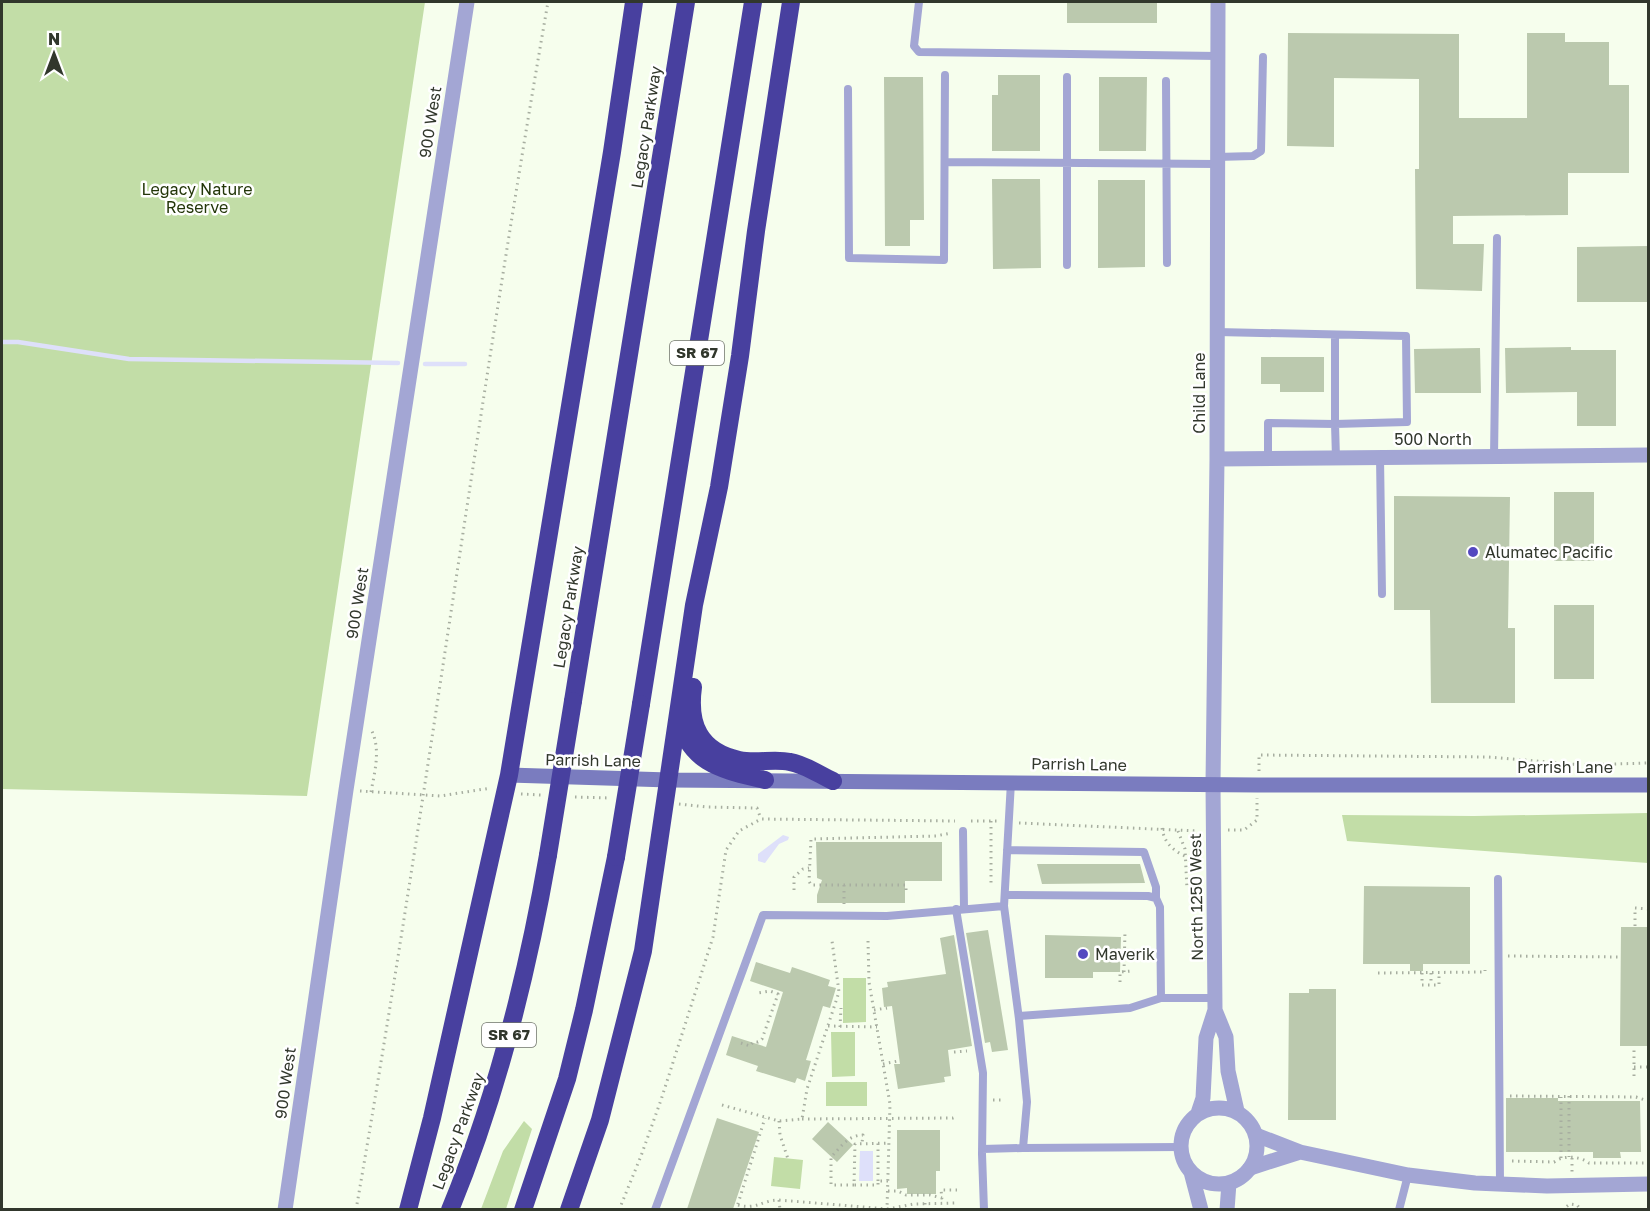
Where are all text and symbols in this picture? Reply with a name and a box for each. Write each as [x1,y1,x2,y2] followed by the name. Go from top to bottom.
[24,24,84,84] north arrow
[48,29,60,49] text: N
[626,64,666,190] street label: Legacy Parkway
[414,85,446,159] street label: 900 West
[142,179,252,217] park label: Legacy Nature Reserve
[670,341,724,365] road number: SR 67
[1189,352,1209,434] street label: Child Lane
[1394,429,1472,449] street label: 500 North
[1485,542,1613,562] place label: Alumatec Pacific
[548,544,588,670] street label: Legacy Parkway
[1466,545,1480,559] marker: Alumatec Pacific
[341,566,373,640] street label: 900 West
[545,749,641,771] street label: Parrish Lane
[1031,753,1127,775] street label: Parrish Lane
[1517,757,1613,777] street label: Parrish Lane
[1185,833,1207,961] street label: North 1250 West
[1095,944,1155,964] place label: Maverik
[1076,947,1090,961] marker: Maverik
[482,1023,536,1047] road number: SR 67
[270,1046,300,1120] street label: 900 West
[427,1069,489,1192] street label: Legacy Parkway

